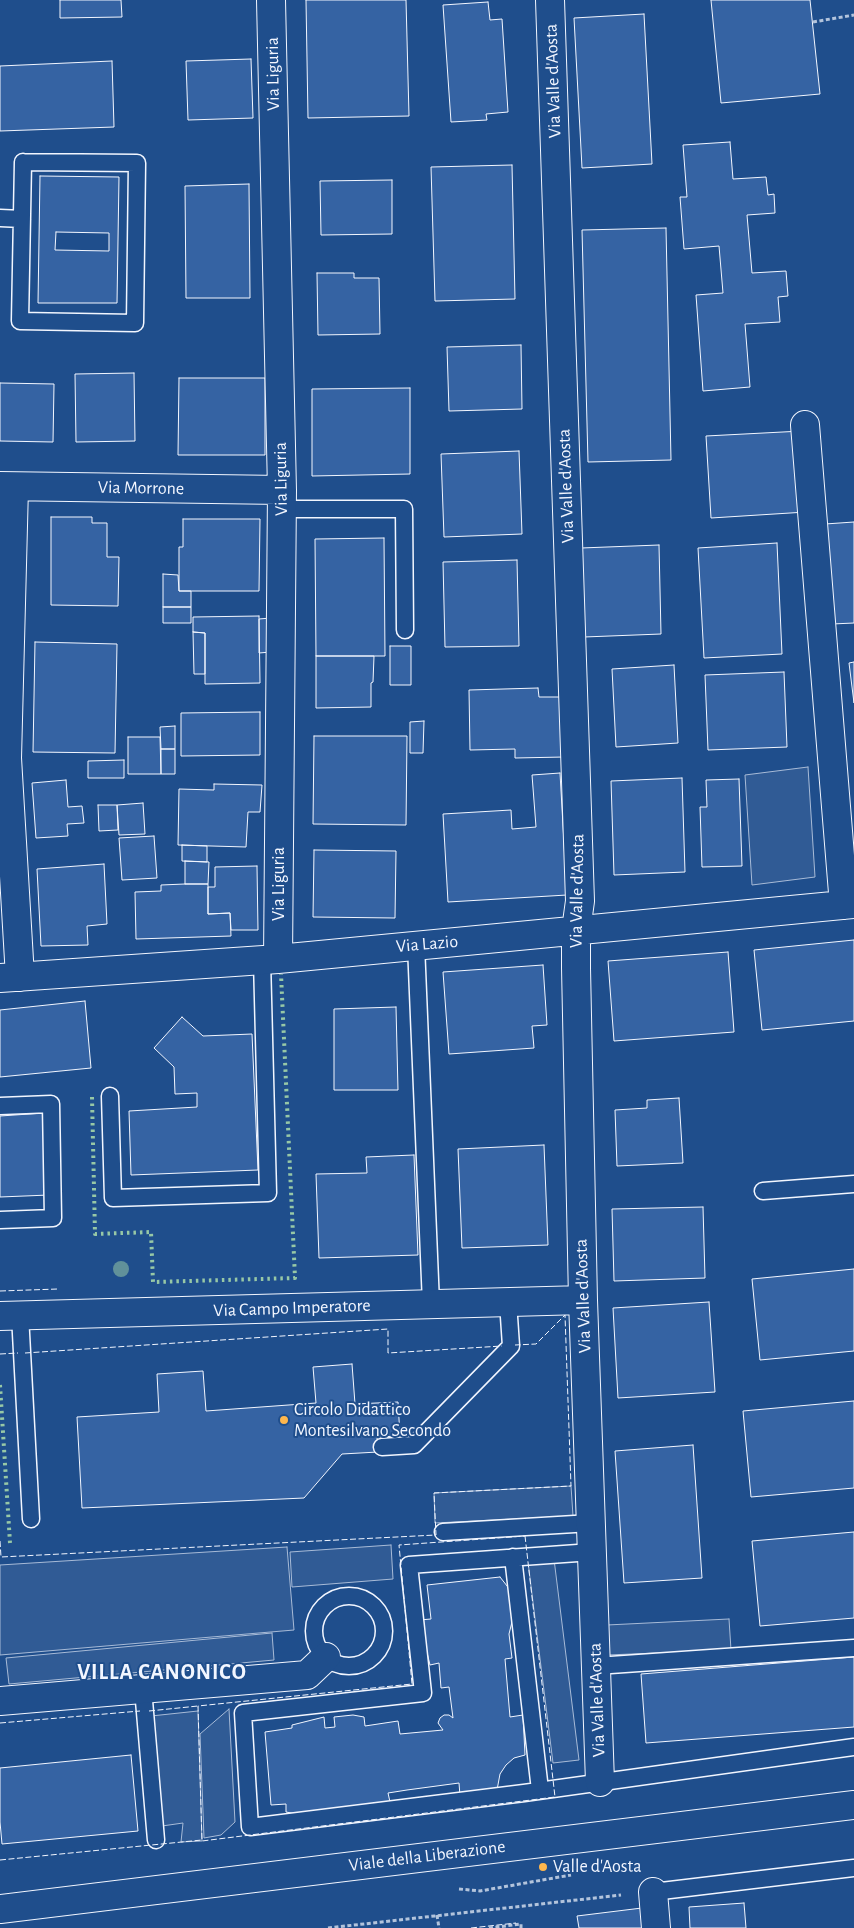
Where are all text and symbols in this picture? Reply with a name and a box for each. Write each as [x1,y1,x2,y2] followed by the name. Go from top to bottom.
[540,23,566,139] street label: Via Valle d'Aosta
[262,37,284,111] street label: Via Liguria
[553,428,579,544] street label: Via Valle d'Aosta
[270,442,292,516] street label: Via Liguria
[98,476,184,500] street label: Via Morrone
[565,834,589,948] street label: Via Valle d'Aosta
[268,847,290,921] street label: Via Liguria
[395,931,459,957] street label: Via Lazio
[570,1238,596,1354] street label: Via Valle d'Aosta
[213,1294,371,1322] street label: Via Campo Imperatore
[294,1399,451,1442] place label: Circolo Didattico Montesilvano Secondo
[278,1414,290,1426] marker: Circolo Didattico Montesilvano Secondo
[584,1642,610,1758] street label: Via Valle d'Aosta
[75,1659,249,1685] district label: VILLA CANONICO
[347,1836,507,1876] street label: Viale della Liberazione
[553,1856,642,1878] place label: Valle d'Aosta
[537,1861,549,1873] marker: Valle d'Aosta

